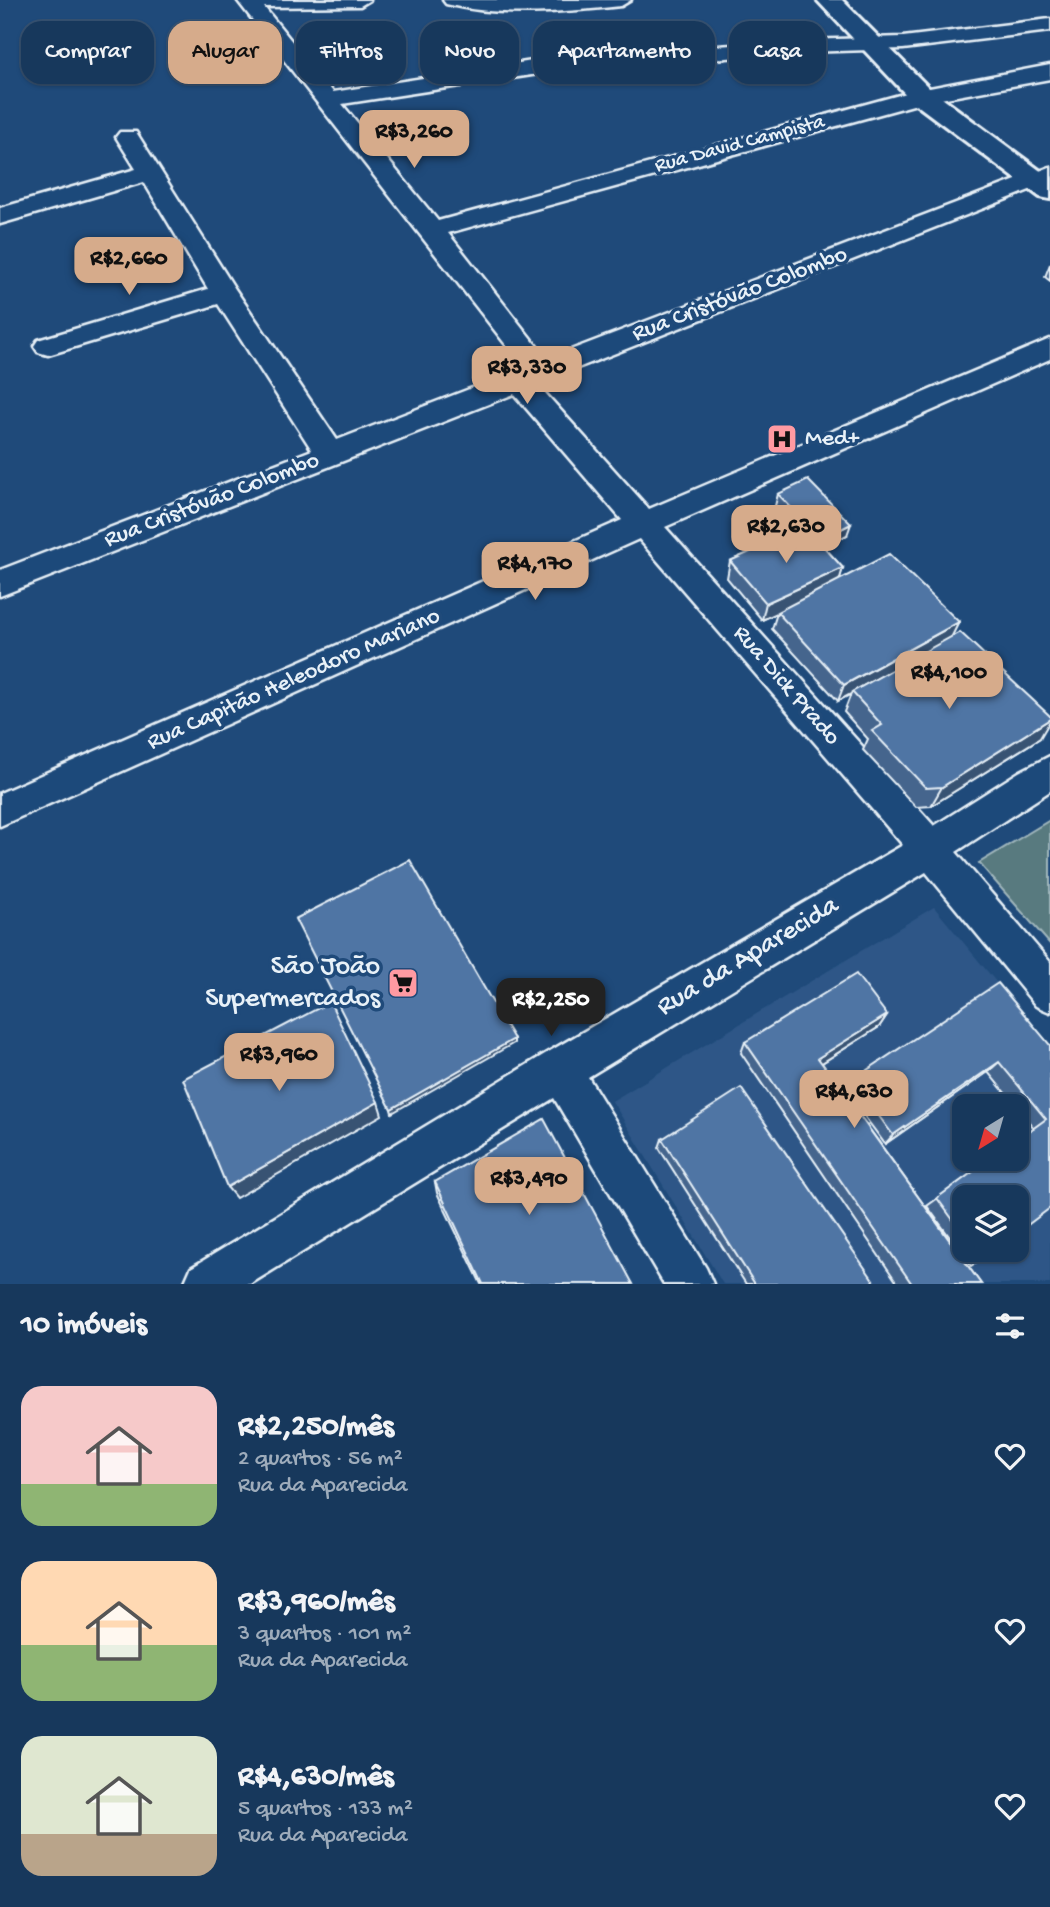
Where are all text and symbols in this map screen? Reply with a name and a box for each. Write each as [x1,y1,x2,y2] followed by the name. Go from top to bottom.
[21,21,154,84] chip: Comprar
[168,21,282,84] chip: Alugar
[296,21,406,84] chip: Filtros
[420,21,519,84] chip: Novo
[533,21,715,84] chip: Apartamento
[729,21,826,84] chip: Casa
[349,110,479,170] pin: R$3,260
[652,110,829,180] street label: Rua David Campista
[375,119,453,146] text: R$3,260
[64,238,194,297] pin: R$2,660
[628,241,852,349] street label: Rua Cristóvão Colombo
[90,246,168,273] text: R$2,660
[462,346,592,406] pin: R$3,330
[488,355,566,382] text: R$3,330
[765,422,799,456] hospital icon: Med+
[805,425,860,454] place label: Med+
[100,447,324,555] street label: Rua Cristóvão Colombo
[721,505,851,565] pin: R$2,630
[747,514,825,541] text: R$2,630
[470,542,600,602] pin: R$4,170
[498,551,572,578] text: R$4,170
[143,602,445,758] street label: Rua Capitão Heleodoro Mariano
[726,620,846,752] street label: Rua Dick Prado
[884,652,1014,711] pin: R$4,100
[911,660,987,687] text: R$4,100
[651,889,846,1024] street label: Rua da Aparecida
[205,951,381,1016] place label: São João Supermercados
[386,966,420,1000] supermarket icon: São João Supermercados
[486,978,616,1038] pin: R$2,250
[512,987,590,1014] text: R$2,250
[214,1034,344,1093] pin: R$3,960
[240,1042,318,1069] text: R$3,960
[789,1070,919,1130] pin: R$4,630
[815,1079,893,1106] text: R$4,630
[952,1094,1029,1171] north arrow
[952,1094,1029,1262] map controls
[464,1158,594,1217] pin: R$3,490
[490,1166,568,1193] text: R$3,490
[952,1185,1029,1262] button: layers
[991,1307,1029,1345] icon: filters
[21,1309,147,1344] text: 10 imóveis
[238,1411,394,1446] text: R$2,250/mês
[77,1414,161,1498] icon: home
[991,1437,1029,1475] icon: heart
[238,1446,403,1473] text: 2 quartos · 56 m²
[238,1473,407,1500] text: Rua da Aparecida
[238,1586,395,1621] text: R$3,960/mês
[77,1589,161,1673] icon: home
[991,1612,1029,1650] icon: heart
[238,1621,411,1648] text: 3 quartos · 101 m²
[238,1648,407,1675] text: Rua da Aparecida
[238,1761,394,1796] text: R$4,630/mês
[77,1764,161,1848] icon: home
[991,1787,1029,1825] icon: heart
[238,1796,413,1823] text: 5 quartos · 133 m²
[238,1823,407,1850] text: Rua da Aparecida

